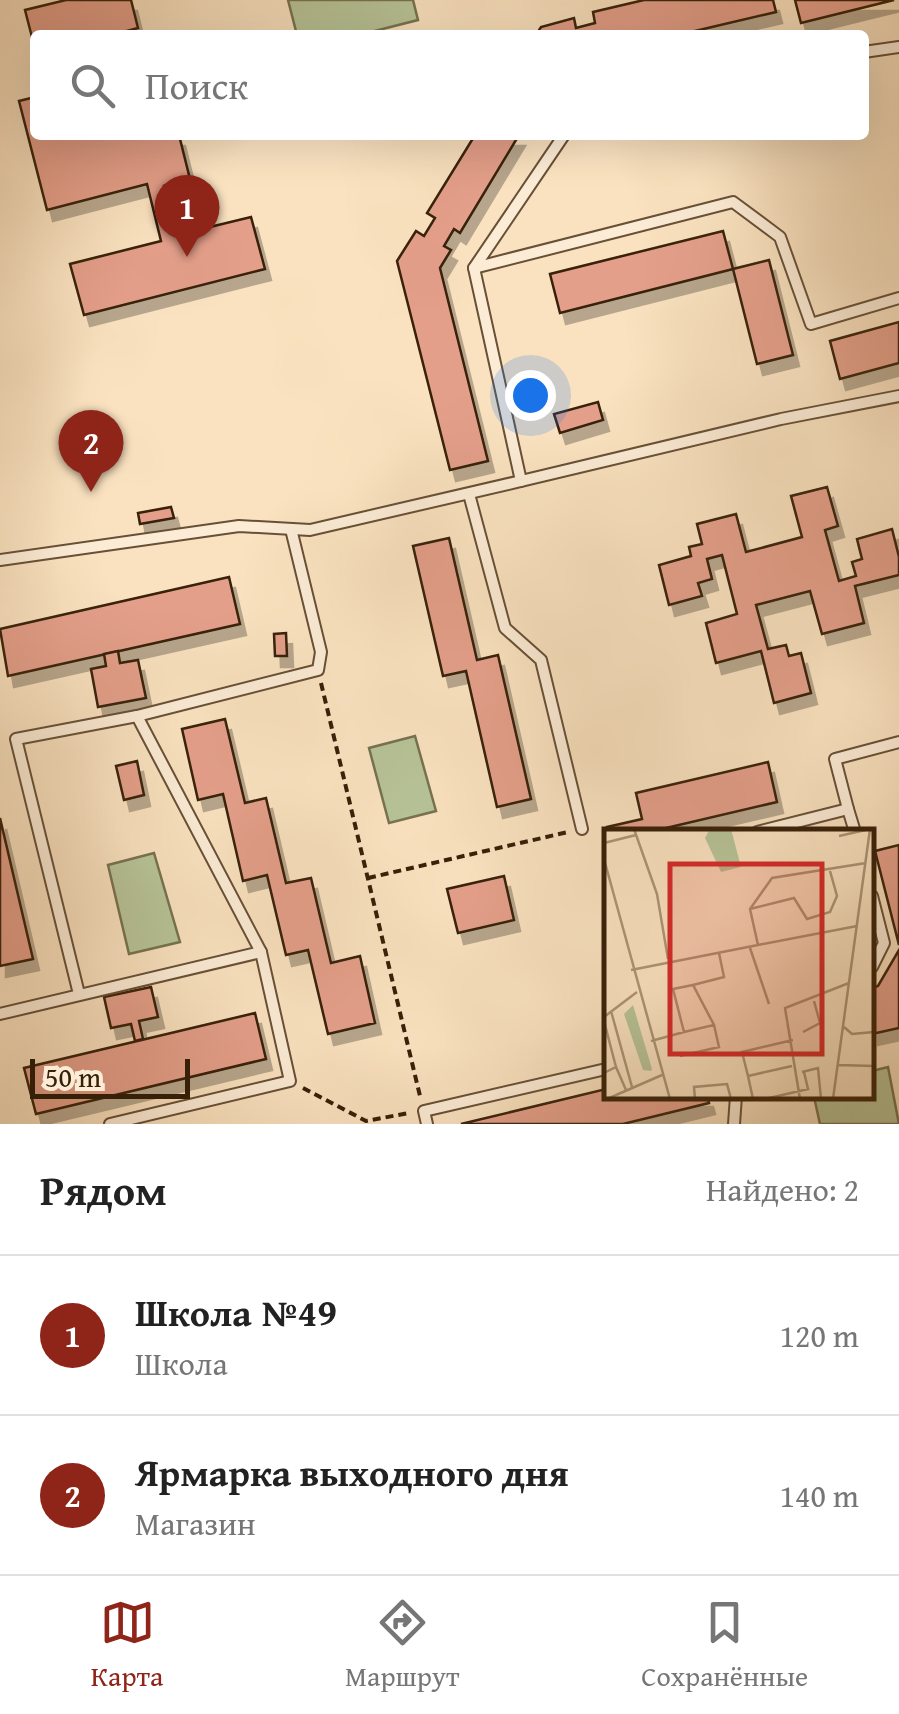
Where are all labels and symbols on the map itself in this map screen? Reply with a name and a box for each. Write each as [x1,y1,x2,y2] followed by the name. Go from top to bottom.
[154,174,220,257] pin: 1
[505,370,556,421] your location
[58,410,124,492] pin: 2
[604,829,874,1099] inset map
[30,1054,190,1098] scale bar

